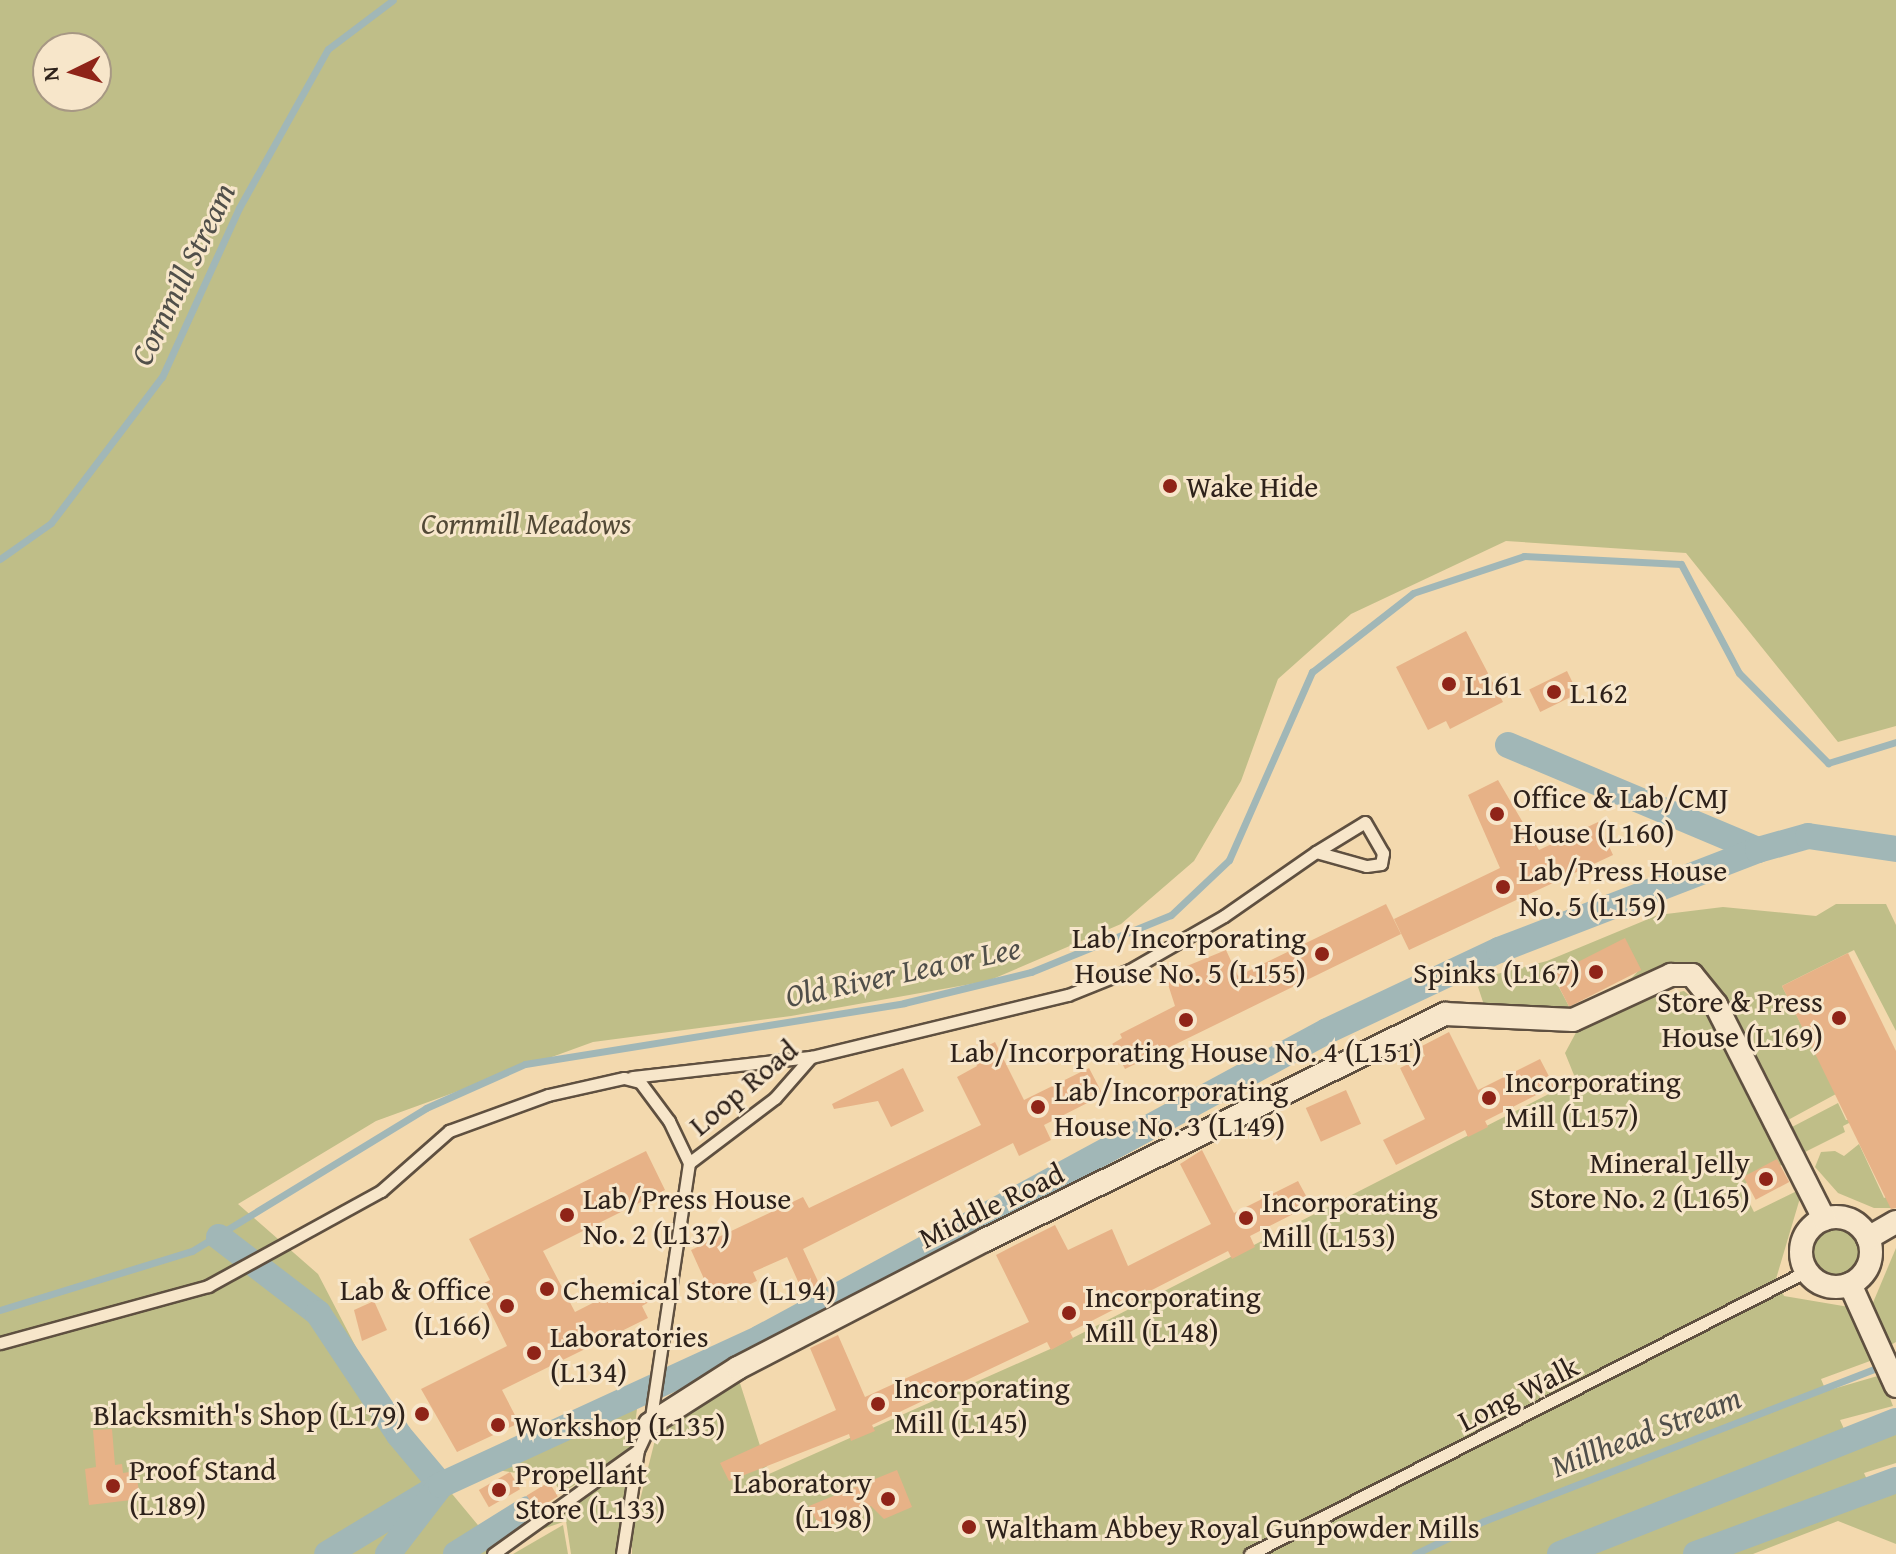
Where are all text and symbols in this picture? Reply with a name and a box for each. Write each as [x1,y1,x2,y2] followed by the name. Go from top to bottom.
[32,32,112,112] north arrow
[34,65,67,83] text: N
[122,176,244,372] water label: Cornmill Stream
[1186,468,1318,504] place label: Wake Hide
[1161,477,1179,495] marker: Wake Hide
[421,505,631,541] park label: Cornmill Meadows
[1465,666,1523,702] place label: L161
[1570,674,1628,710] place label: L162
[1440,675,1458,693] marker: L161
[1545,683,1563,701] marker: L162
[1513,779,1729,850] place label: Office & Lab/CMJ House (L160)
[1488,805,1506,823] marker: Office & Lab/CMJ House (L160)
[1519,852,1727,922] place label: Lab/Press House No. 5 (L159)
[1494,878,1512,896] marker: Lab/Press House No. 5 (L159)
[1072,919,1306,990] place label: Lab/Incorporating House No. 5 (L155)
[782,928,1024,1016] water label: Old River Lea or Lee
[1313,945,1331,963] marker: Lab/Incorporating House No. 5 (L155)
[1413,954,1580,990] place label: Spinks (L167)
[1587,963,1605,981] marker: Spinks (L167)
[1657,983,1823,1054] place label: Store & Press House (L169)
[1830,1009,1848,1027] marker: Store & Press House (L169)
[1177,1011,1195,1029] marker: Lab/Incorporating House No. 4 (L151)
[681,1031,805,1143] street label: Loop Road
[950,1033,1422,1069] place label: Lab/Incorporating House No. 4 (L151)
[1505,1063,1681,1134] place label: Incorporating Mill (L157)
[1054,1072,1288,1142] place label: Lab/Incorporating House No. 3 (L149)
[1480,1089,1498,1107] marker: Incorporating Mill (L157)
[1029,1098,1047,1116] marker: Lab/Incorporating House No. 3 (L149)
[1530,1144,1750,1214] place label: Mineral Jelly Store No. 2 (L165)
[913,1154,1069,1256] street label: Middle Road
[1757,1170,1775,1188] marker: Mineral Jelly Store No. 2 (L165)
[583,1180,791,1250] place label: Lab/Press House No. 2 (L137)
[1262,1183,1438,1254] place label: Incorporating Mill (L153)
[558,1206,576,1224] marker: Lab/Press House No. 2 (L137)
[1237,1209,1255,1227] marker: Incorporating Mill (L153)
[340,1271,491,1342] place label: Lab & Office (L166)
[563,1271,836,1307] place label: Chemical Store (L194)
[1085,1278,1261,1348] place label: Incorporating Mill (L148)
[538,1280,556,1298] marker: Chemical Store (L194)
[498,1297,516,1315] marker: Lab & Office (L166)
[1060,1304,1078,1322] marker: Incorporating Mill (L148)
[550,1318,709,1388] place label: Laboratories (L134)
[525,1344,543,1362] marker: Laboratories (L134)
[1452,1347,1584,1439] street label: Long Walk
[894,1369,1070,1440] place label: Incorporating Mill (L145)
[1546,1378,1746,1486] water label: Millhead Stream
[869,1395,887,1413] marker: Incorporating Mill (L145)
[93,1396,406,1432] place label: Blacksmith's Shop (L179)
[413,1405,431,1423] marker: Blacksmith's Shop (L179)
[514,1407,725,1443] place label: Workshop (L135)
[489,1416,507,1434] marker: Workshop (L135)
[129,1451,276,1522] place label: Proof Stand (L189)
[515,1455,665,1526] place label: Propellant Store (L133)
[733,1464,872,1534] place label: Laboratory (L198)
[104,1477,122,1495] marker: Proof Stand (L189)
[490,1481,508,1499] marker: Propellant Store (L133)
[879,1490,897,1508] marker: Laboratory (L198)
[985,1509,1480,1545] place label: Waltham Abbey Royal Gunpowder Mills
[960,1518,978,1536] marker: Waltham Abbey Royal Gunpowder Mills

